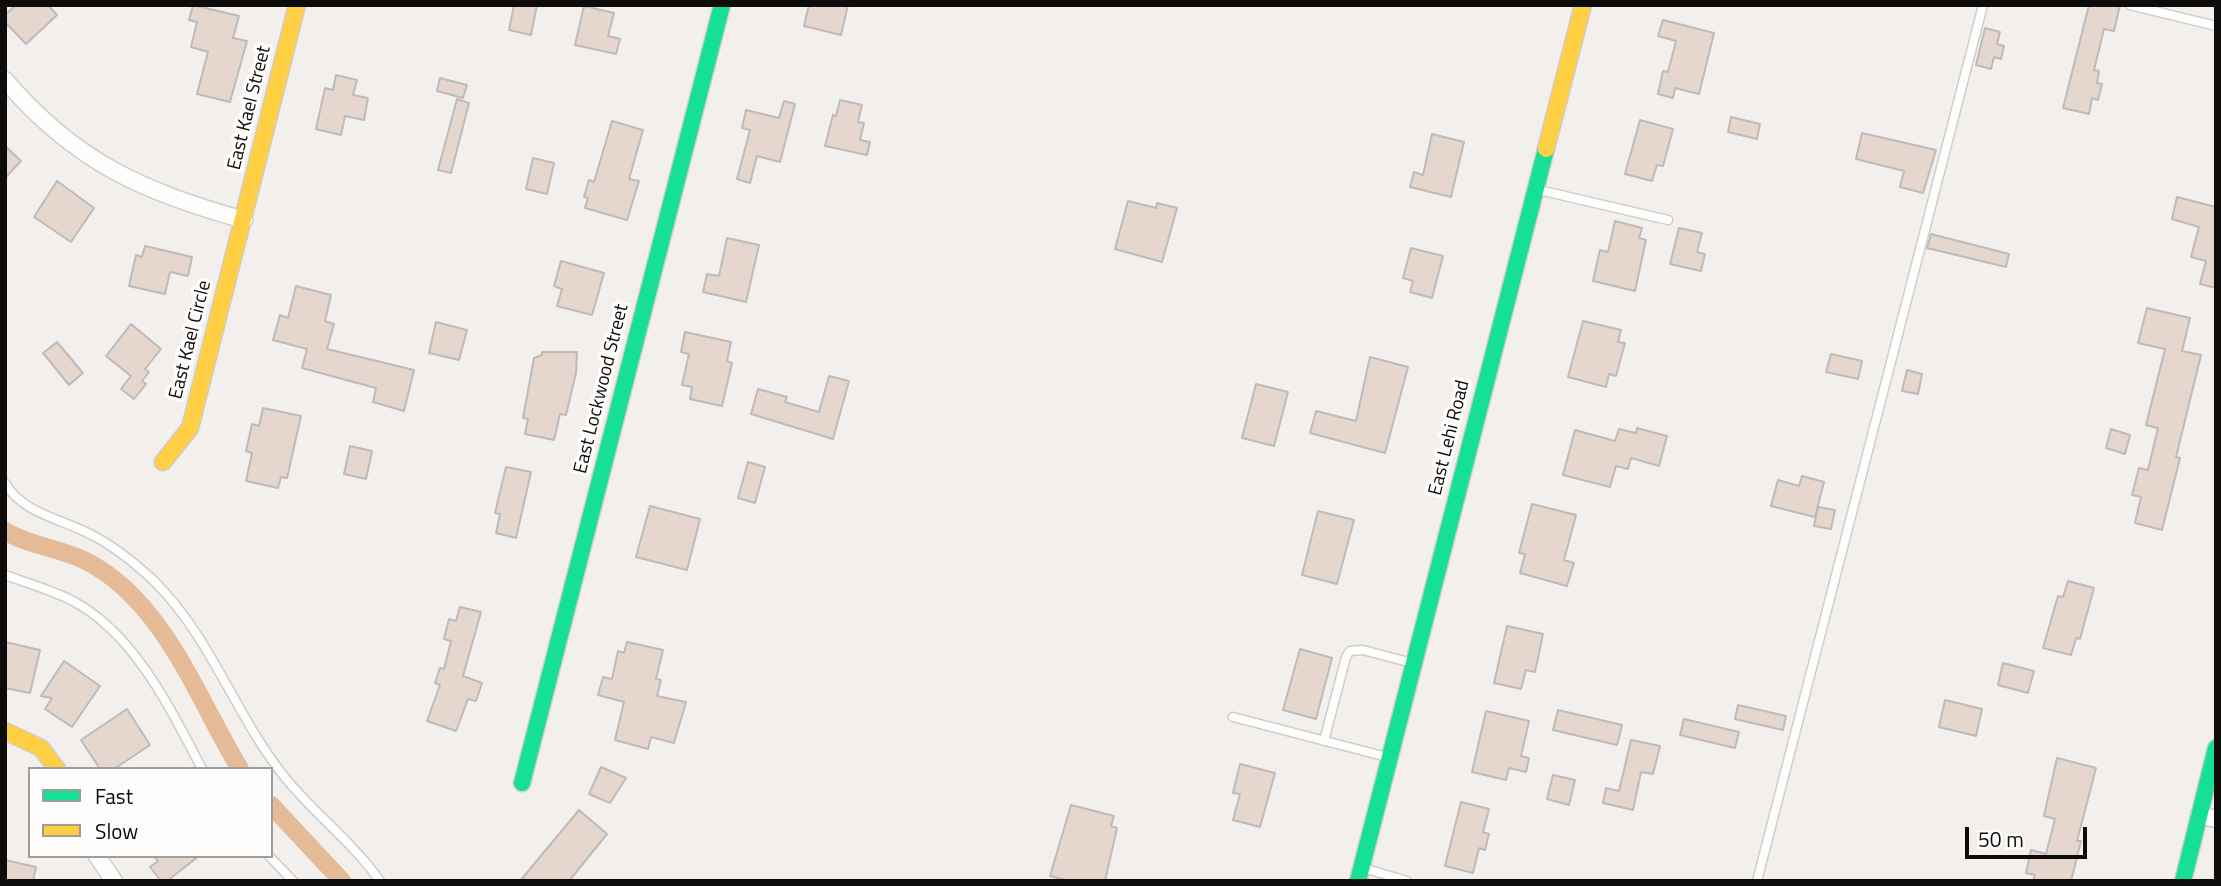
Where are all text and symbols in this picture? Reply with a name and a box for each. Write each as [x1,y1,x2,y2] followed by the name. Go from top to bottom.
[224,44,276,172] street label: East Kael Street
[165,278,217,402] street label: East Kael Circle
[570,302,634,476] street label: East Lockwood Street
[1425,378,1475,498] street label: East Lehi Road
[28,767,273,858] legend
[95,780,133,812] text: Fast
[1969,812,2092,856] scale bar
[95,815,138,847] text: Slow
[1978,823,2024,855] text: 50 m

